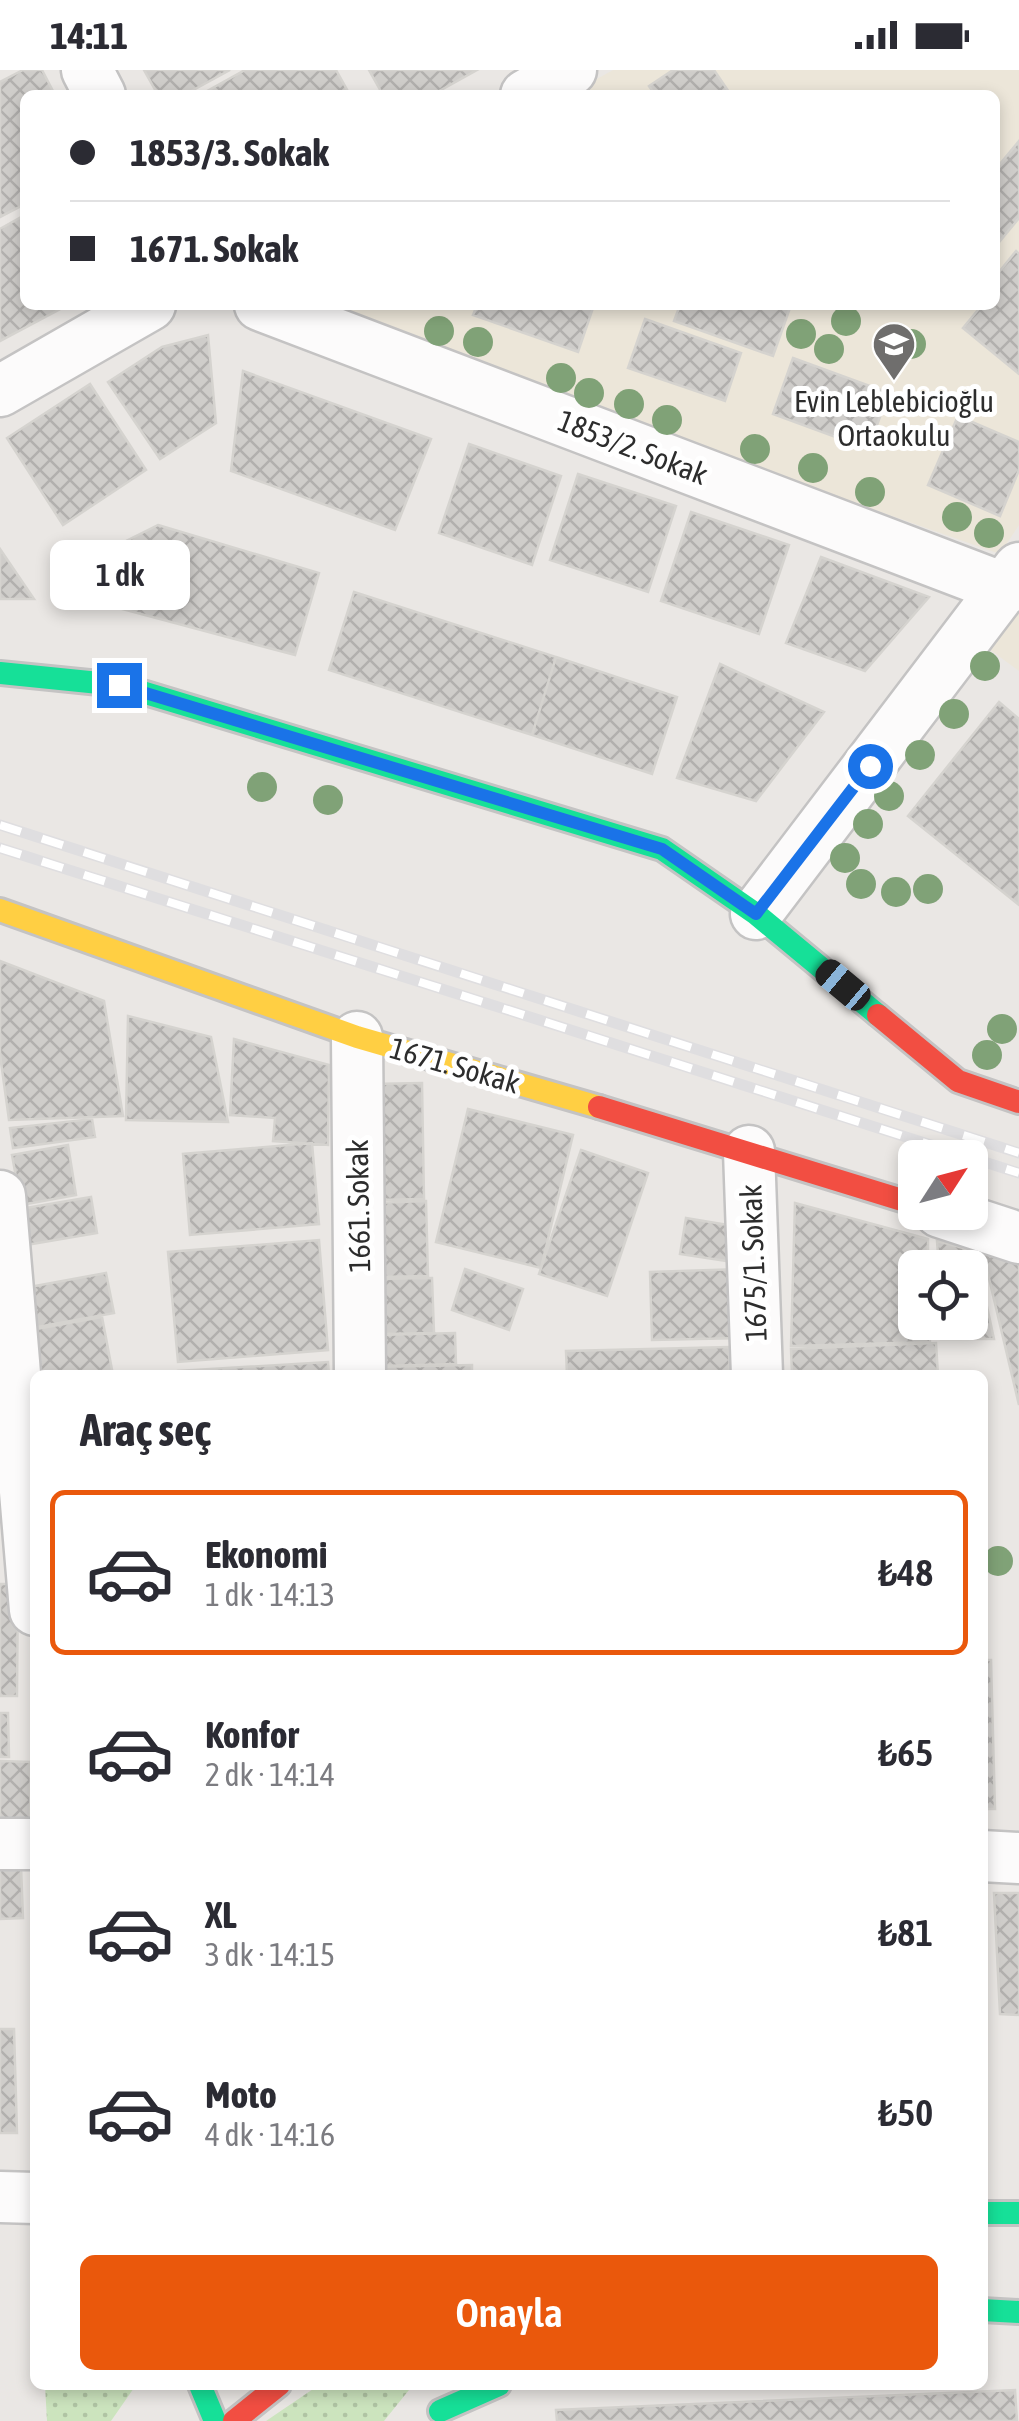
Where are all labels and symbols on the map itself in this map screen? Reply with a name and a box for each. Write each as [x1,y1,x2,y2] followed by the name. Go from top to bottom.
[871,321,917,382] school or university icon: Evin Leblebicioğlu Ortaokulu
[794,384,994,452] place label: Evin Leblebicioğlu Ortaokulu
[554,403,712,491] street label: 1853/2. Sokak
[49,540,189,610] callout: 1 dk
[97,663,142,708] route end
[848,744,893,789] route start
[810,954,876,1016] car
[386,1030,524,1100] street label: 1671. Sokak
[340,1139,376,1273] street label: 1661. Sokak
[898,1140,988,1230] north arrow
[733,1184,773,1342] street label: 1675/1. Sokak

